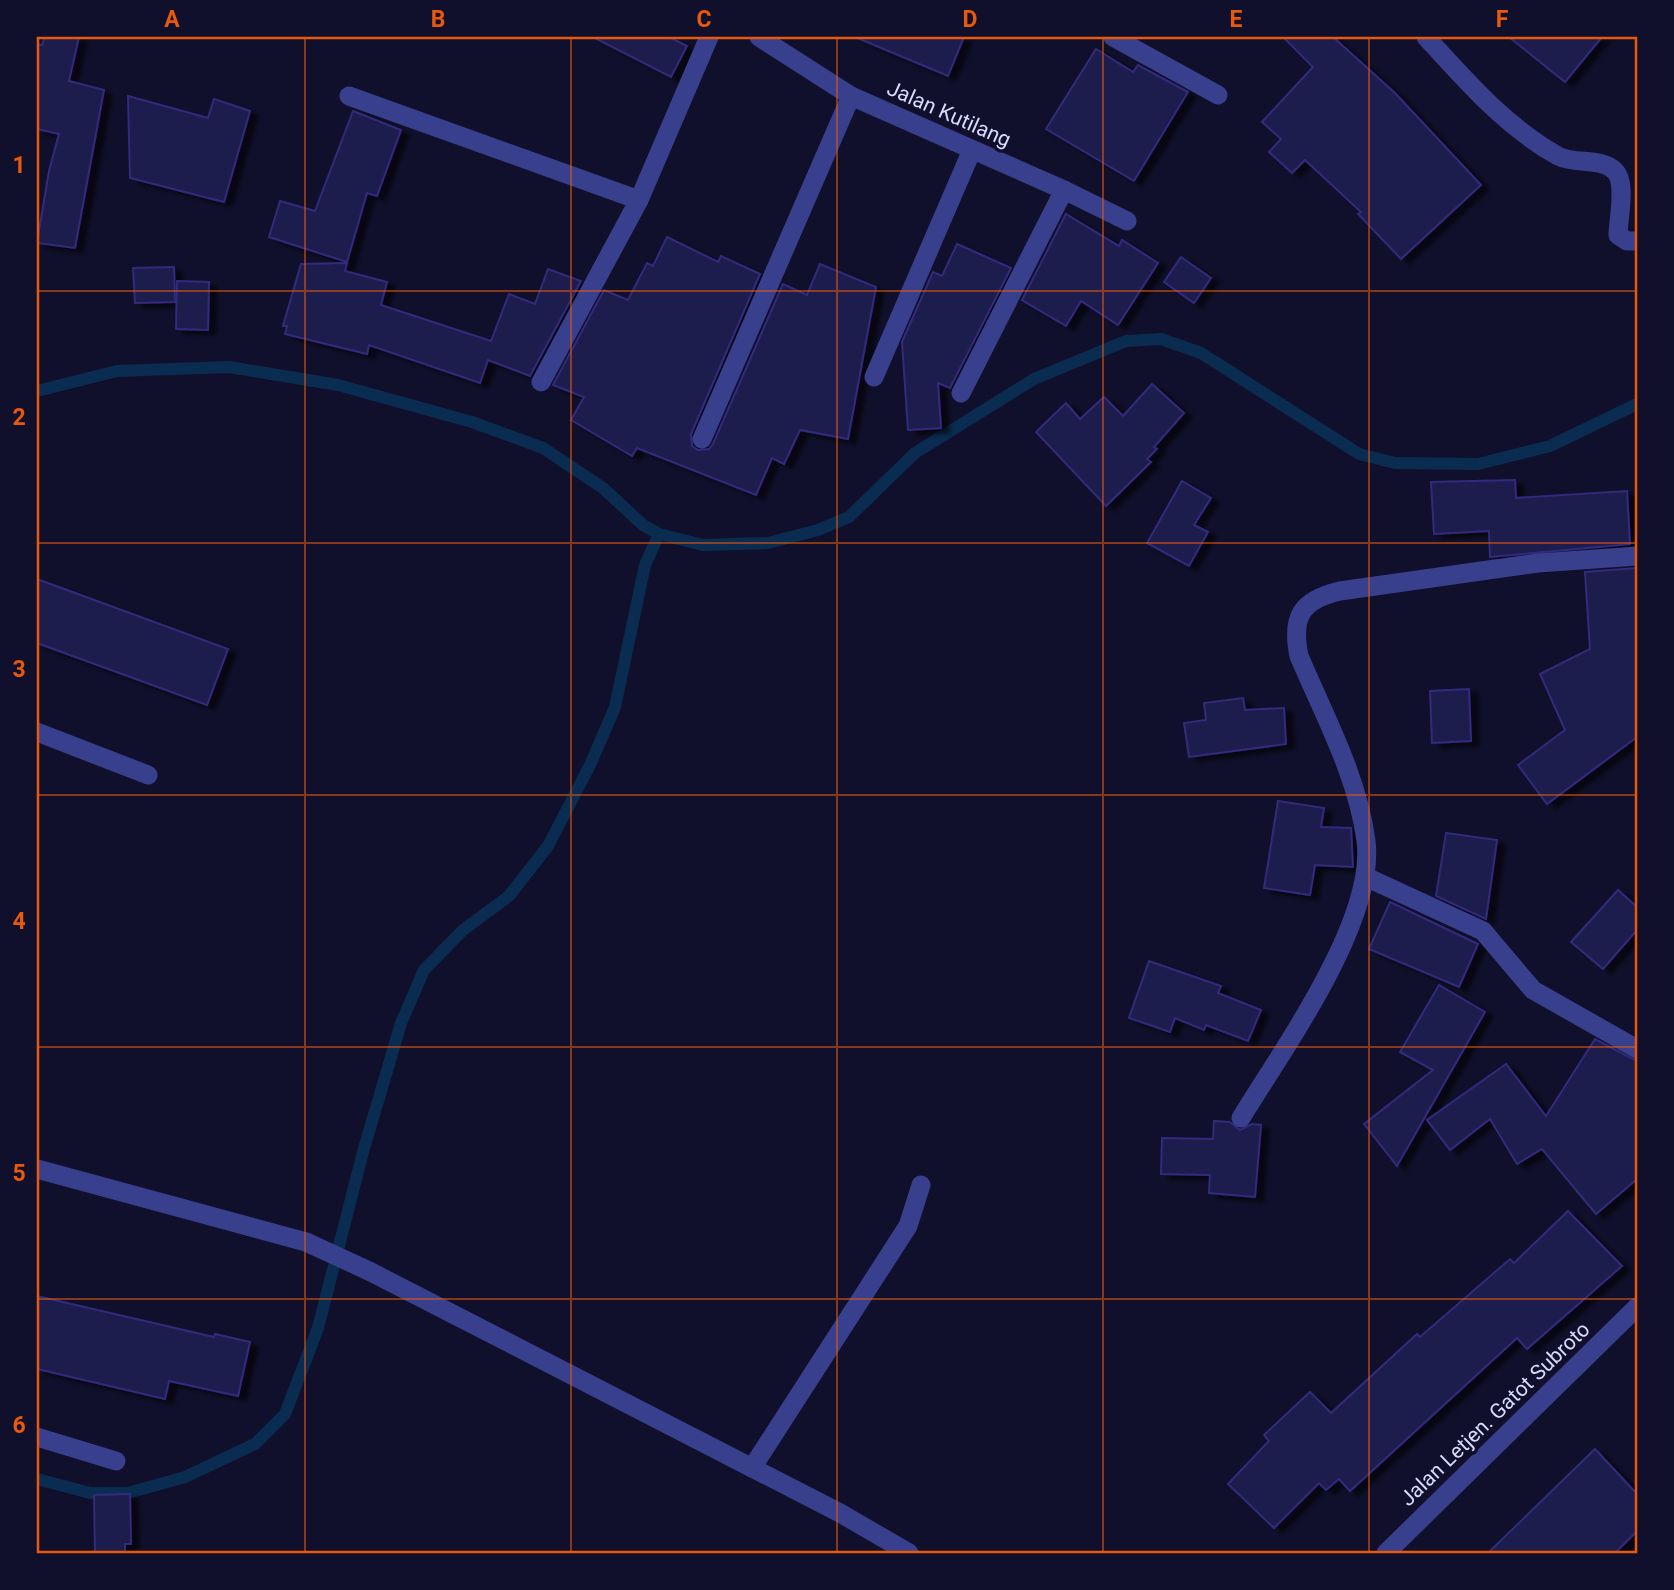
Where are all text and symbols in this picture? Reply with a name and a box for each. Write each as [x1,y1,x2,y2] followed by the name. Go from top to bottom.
[164,6,180,33] text: A
[431,6,445,33] text: B
[696,6,712,33] text: C
[963,6,977,33] text: D
[1230,6,1243,33] text: E
[1496,6,1509,33] text: F
[883,76,1015,152] street label: Jalan Kutilang
[12,152,26,179] text: 1
[12,404,26,431] text: 2
[12,656,26,683] text: 3
[12,908,26,935] text: 4
[12,1160,26,1187] text: 5
[1395,1317,1595,1511] street label: Jalan Letjen. Gatot Subroto
[12,1412,26,1439] text: 6

